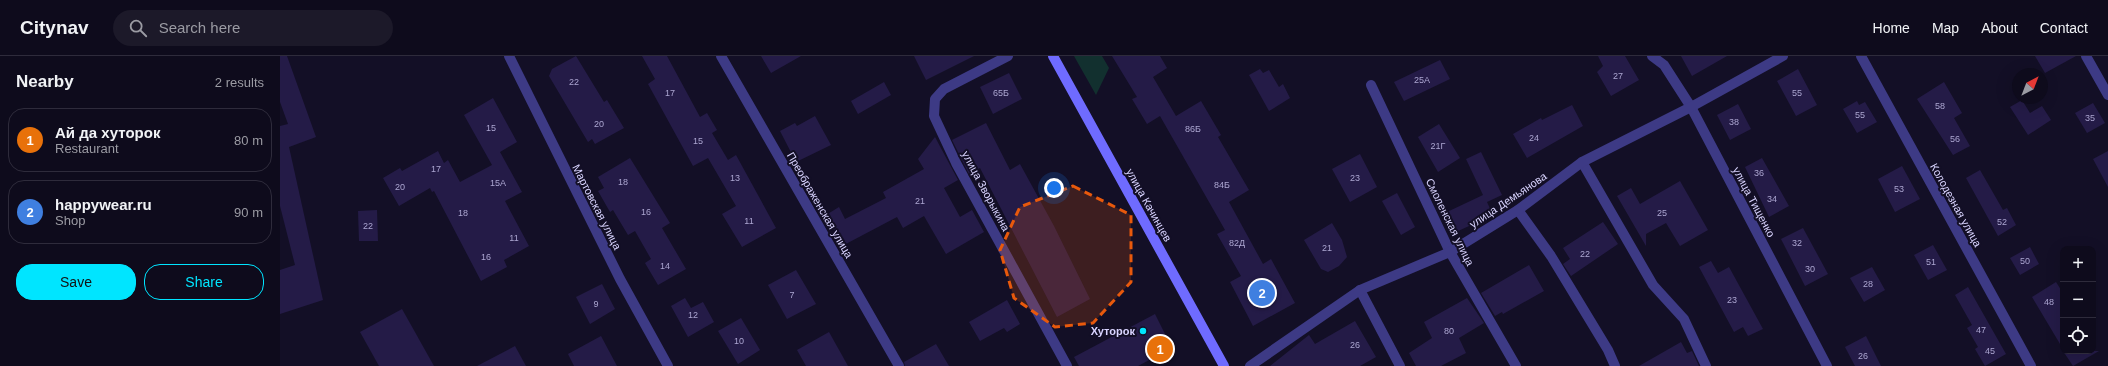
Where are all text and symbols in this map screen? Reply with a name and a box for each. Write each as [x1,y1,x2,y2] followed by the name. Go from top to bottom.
[113,10,393,46] search box
[20,17,89,38] text: Citynav
[127,17,149,39] icon: search
[159,19,240,36] text: Search here
[1873,20,1910,36] text: Home
[1932,20,1959,36] text: Map
[1981,20,2018,36] text: About
[2040,20,2088,36] text: Contact
[2012,68,2048,104] north arrow
[1613,71,1623,81] house number: 27
[16,72,74,91] text: Nearby
[215,75,264,90] text: 2 results
[1414,75,1430,85] house number: 25А
[569,77,579,87] house number: 22
[665,88,675,98] house number: 17
[993,88,1009,98] house number: 65Б
[1792,88,1802,98] house number: 55
[1935,101,1945,111] house number: 58
[1855,110,1865,120] house number: 55
[2085,113,2095,123] house number: 35
[1729,117,1739,127] house number: 38
[594,119,604,129] house number: 20
[486,123,496,133] house number: 15
[55,124,160,141] text: Ай да хуторок
[1185,124,1201,134] house number: 86Б
[26,133,34,148] text: 1
[234,133,263,148] text: 80 m
[1529,133,1539,143] house number: 24
[1950,134,1960,144] house number: 56
[693,136,703,146] house number: 15
[55,141,119,156] text: Restaurant
[1431,141,1446,151] house number: 21Г
[960,149,1013,234] street label: улица Зворыкина
[785,150,856,261] street label: Преображенская улица
[1928,161,1984,250] street label: Колодезная улица
[570,162,624,252] street label: Мартовская улица
[431,164,441,174] house number: 17
[1730,165,1778,239] street label: улица Тищенко
[1124,166,1174,244] street label: улица Качинцев
[1754,168,1764,178] house number: 36
[1467,169,1549,230] street label: улица Демьянова
[730,173,740,183] house number: 13
[1350,173,1360,183] house number: 23
[1424,176,1477,269] street label: Смоленская улица
[618,177,628,187] house number: 18
[490,178,506,188] house number: 15А
[1044,178,1064,198] your location
[1214,180,1230,190] house number: 84Б
[395,182,405,192] house number: 20
[1894,184,1904,194] house number: 53
[1767,194,1777,204] house number: 34
[55,196,152,213] text: happywear.ru
[915,196,925,206] house number: 21
[26,205,34,220] text: 2
[234,205,263,220] text: 90 m
[641,207,651,217] house number: 16
[458,208,468,218] house number: 18
[1657,208,1667,218] house number: 25
[55,213,85,228] text: Shop
[744,216,754,226] house number: 11
[1997,217,2007,227] house number: 52
[363,221,373,231] house number: 22
[509,233,519,243] house number: 11
[1229,238,1245,248] house number: 82Д
[1792,238,1802,248] house number: 32
[1322,243,1332,253] house number: 21
[2060,246,2096,354] map controls
[2060,246,2096,282] button: +
[1580,249,1590,259] house number: 22
[481,252,491,262] house number: 16
[2020,256,2030,266] house number: 50
[1926,257,1936,267] house number: 51
[660,261,670,271] house number: 14
[16,264,136,300] button: Save
[144,264,264,300] button: Share
[1805,264,1815,274] house number: 30
[1249,278,1275,308] pin: 2
[1863,279,1873,289] house number: 28
[2060,282,2096,318] button: −
[789,290,795,300] house number: 7
[1727,295,1737,305] house number: 23
[2044,297,2054,307] house number: 48
[593,299,599,309] house number: 9
[688,310,698,320] house number: 12
[2060,318,2096,354] button: locate
[1091,325,1135,337] place label: Хуторок
[1976,325,1986,335] house number: 47
[1138,326,1148,336] marker: Хуторок
[1444,326,1454,336] house number: 80
[1147,334,1173,364] pin: 1
[734,336,744,346] house number: 10
[1350,340,1360,350] house number: 26
[1985,346,1995,356] house number: 45
[1858,351,1868,361] house number: 26

